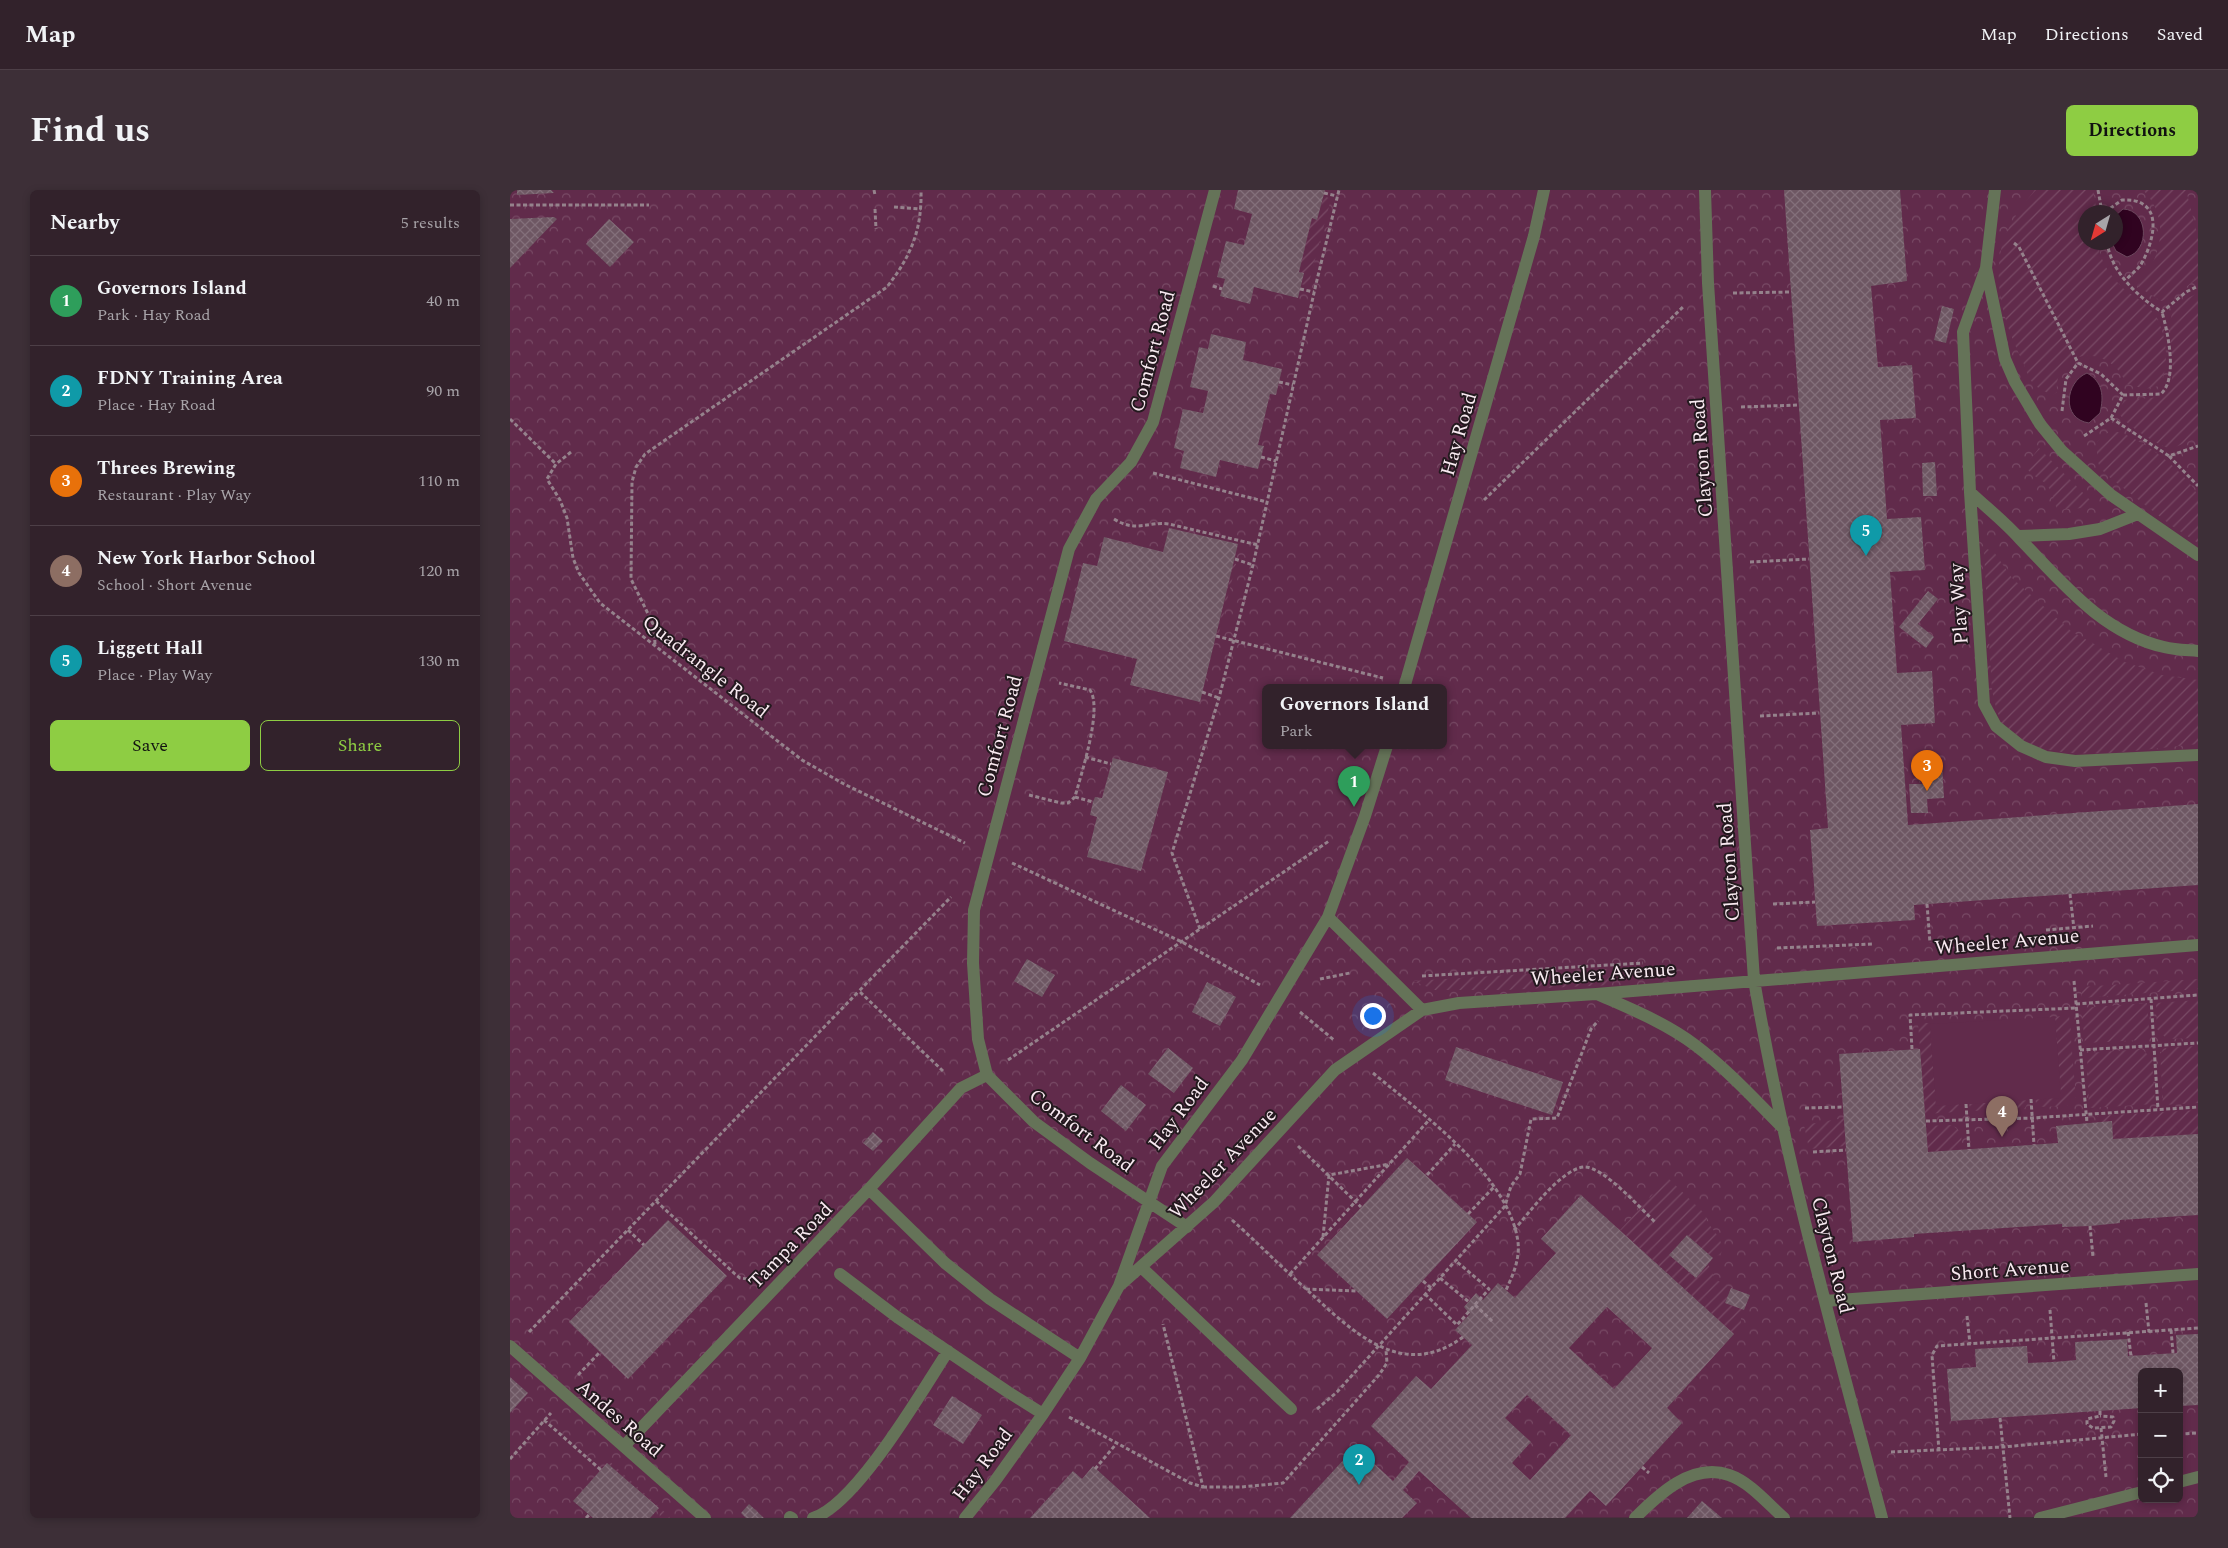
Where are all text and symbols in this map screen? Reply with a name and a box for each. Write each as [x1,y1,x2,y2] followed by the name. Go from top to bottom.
[25,17,75,53] text: Map
[1981,21,2017,48] text: Map
[2045,21,2129,48] text: Directions
[2157,21,2203,48] text: Saved
[30,104,150,157] text: Find us
[2066,105,2198,156] button: Directions
[2078,205,2123,250] north arrow
[50,207,120,239] text: Nearby
[401,211,460,235] text: 5 results
[97,274,247,303] text: Governors Island
[1122,287,1184,416] street label: Comfort Road
[62,289,70,313] text: 1
[426,289,460,313] text: 40 m
[97,303,210,327] text: Park · Hay Road
[97,364,283,393] text: FDNY Training Area
[62,379,70,403] text: 2
[426,379,460,403] text: 90 m
[1433,389,1485,480] street label: Hay Road
[97,393,216,417] text: Place · Hay Road
[1683,397,1721,518] street label: Clayton Road
[97,454,235,483] text: Threes Brewing
[62,469,70,493] text: 3
[418,469,460,493] text: 110 m
[97,483,251,507] text: Restaurant · Play Way
[1850,515,1882,556] pin: 5
[97,544,316,573] text: New York Harbor School
[62,559,70,583] text: 4
[418,559,460,583] text: 120 m
[1941,561,1977,646] street label: Play Way
[97,573,252,597] text: School · Short Avenue
[635,608,775,726] street label: Quadrangle Road
[97,634,203,663] text: Liggett Hall
[62,649,70,673] text: 5
[418,649,460,673] text: 130 m
[97,663,212,687] text: Place · Play Way
[969,672,1031,801] street label: Comfort Road
[1262,684,1447,749] popup
[1280,690,1429,719] text: Governors Island
[1280,719,1313,743] text: Park
[50,720,250,771] button: Save
[260,720,460,771] button: Share
[1911,750,1943,791] pin: 3
[1338,766,1370,807] pin: 1
[1710,801,1748,922] street label: Clayton Road
[1933,921,2081,963] street label: Wheeler Avenue
[1530,954,1677,994] street label: Wheeler Avenue
[1360,1003,1386,1029] your location
[1141,1070,1217,1157] street label: Hay Road
[1022,1081,1140,1180] street label: Comfort Road
[1986,1096,2018,1137] pin: 4
[1162,1101,1284,1226] street label: Wheeler Avenue
[1803,1194,1861,1317] street label: Clayton Road
[741,1195,840,1296] street label: Tampa Road
[1950,1251,2071,1289] street label: Short Avenue
[2138,1368,2183,1503] map controls
[2138,1368,2183,1413] button: +
[569,1373,669,1465] street label: Andes Road
[2138,1413,2183,1458] button: −
[945,1421,1021,1508] street label: Hay Road
[1343,1444,1375,1485] pin: 2
[2138,1458,2183,1503] button: locate

